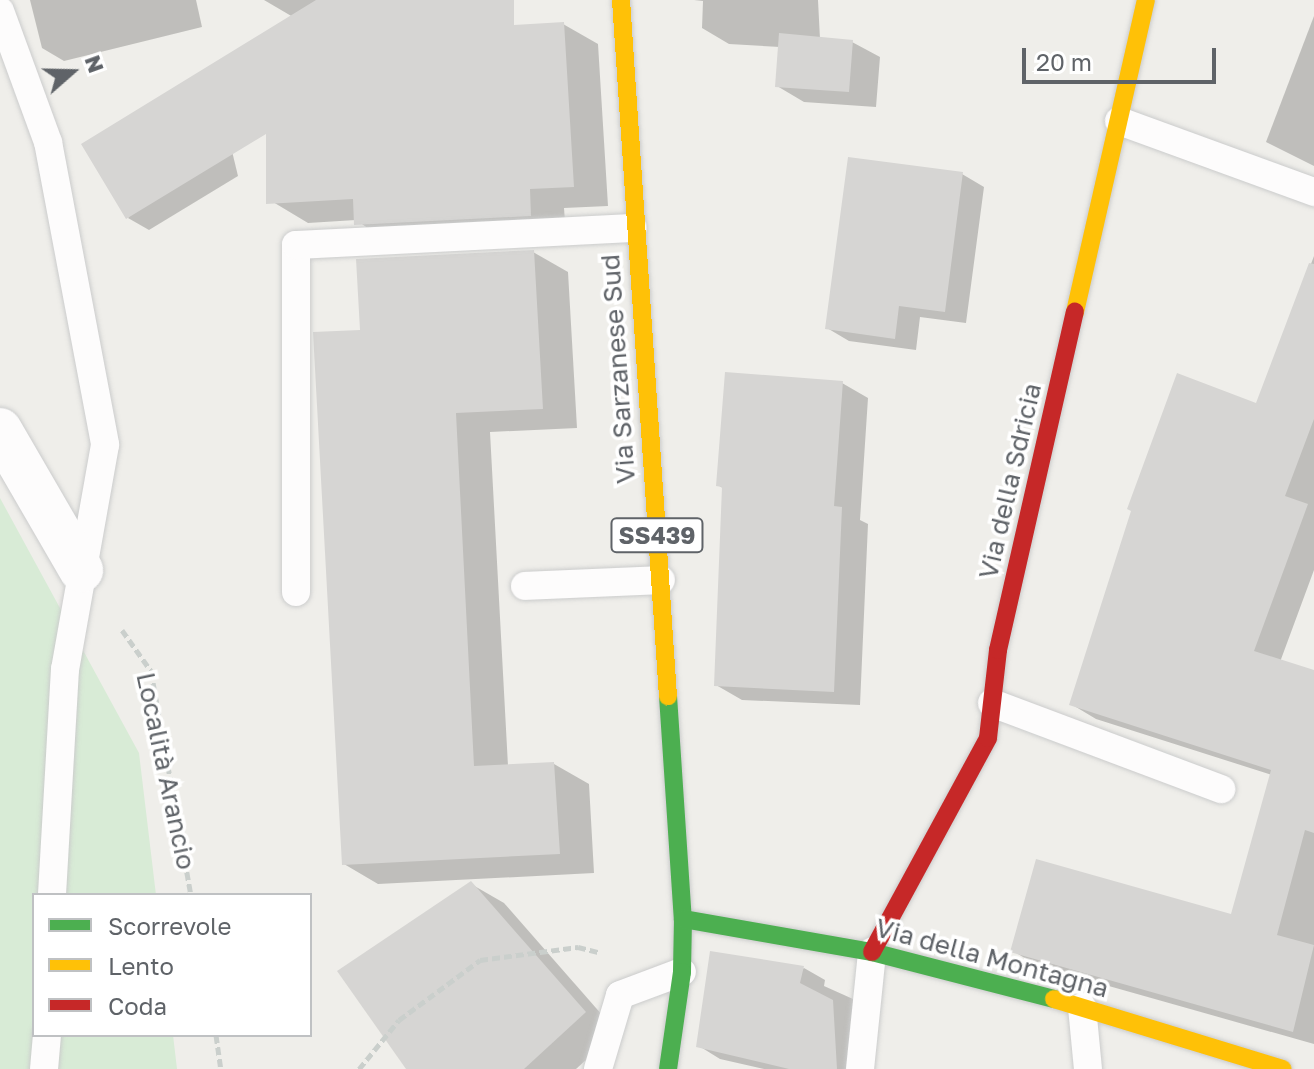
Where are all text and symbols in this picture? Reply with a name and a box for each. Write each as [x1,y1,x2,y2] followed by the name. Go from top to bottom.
[32,32,112,112] north arrow
[1026,32,1220,82] scale bar
[1036,47,1092,76] text: 20 m
[79,51,111,76] text: N
[594,253,642,485] street label: Via Sarzanese Sud
[972,380,1048,582] street label: Via della Sdricia
[609,515,705,555] road number: SS439
[130,670,202,872] street label: Località Arancio
[32,893,312,1037] legend
[108,911,231,940] text: Scorrevole
[872,912,1112,1004] street label: Via della Montagna
[108,951,174,980] text: Lento
[108,991,167,1020] text: Coda

